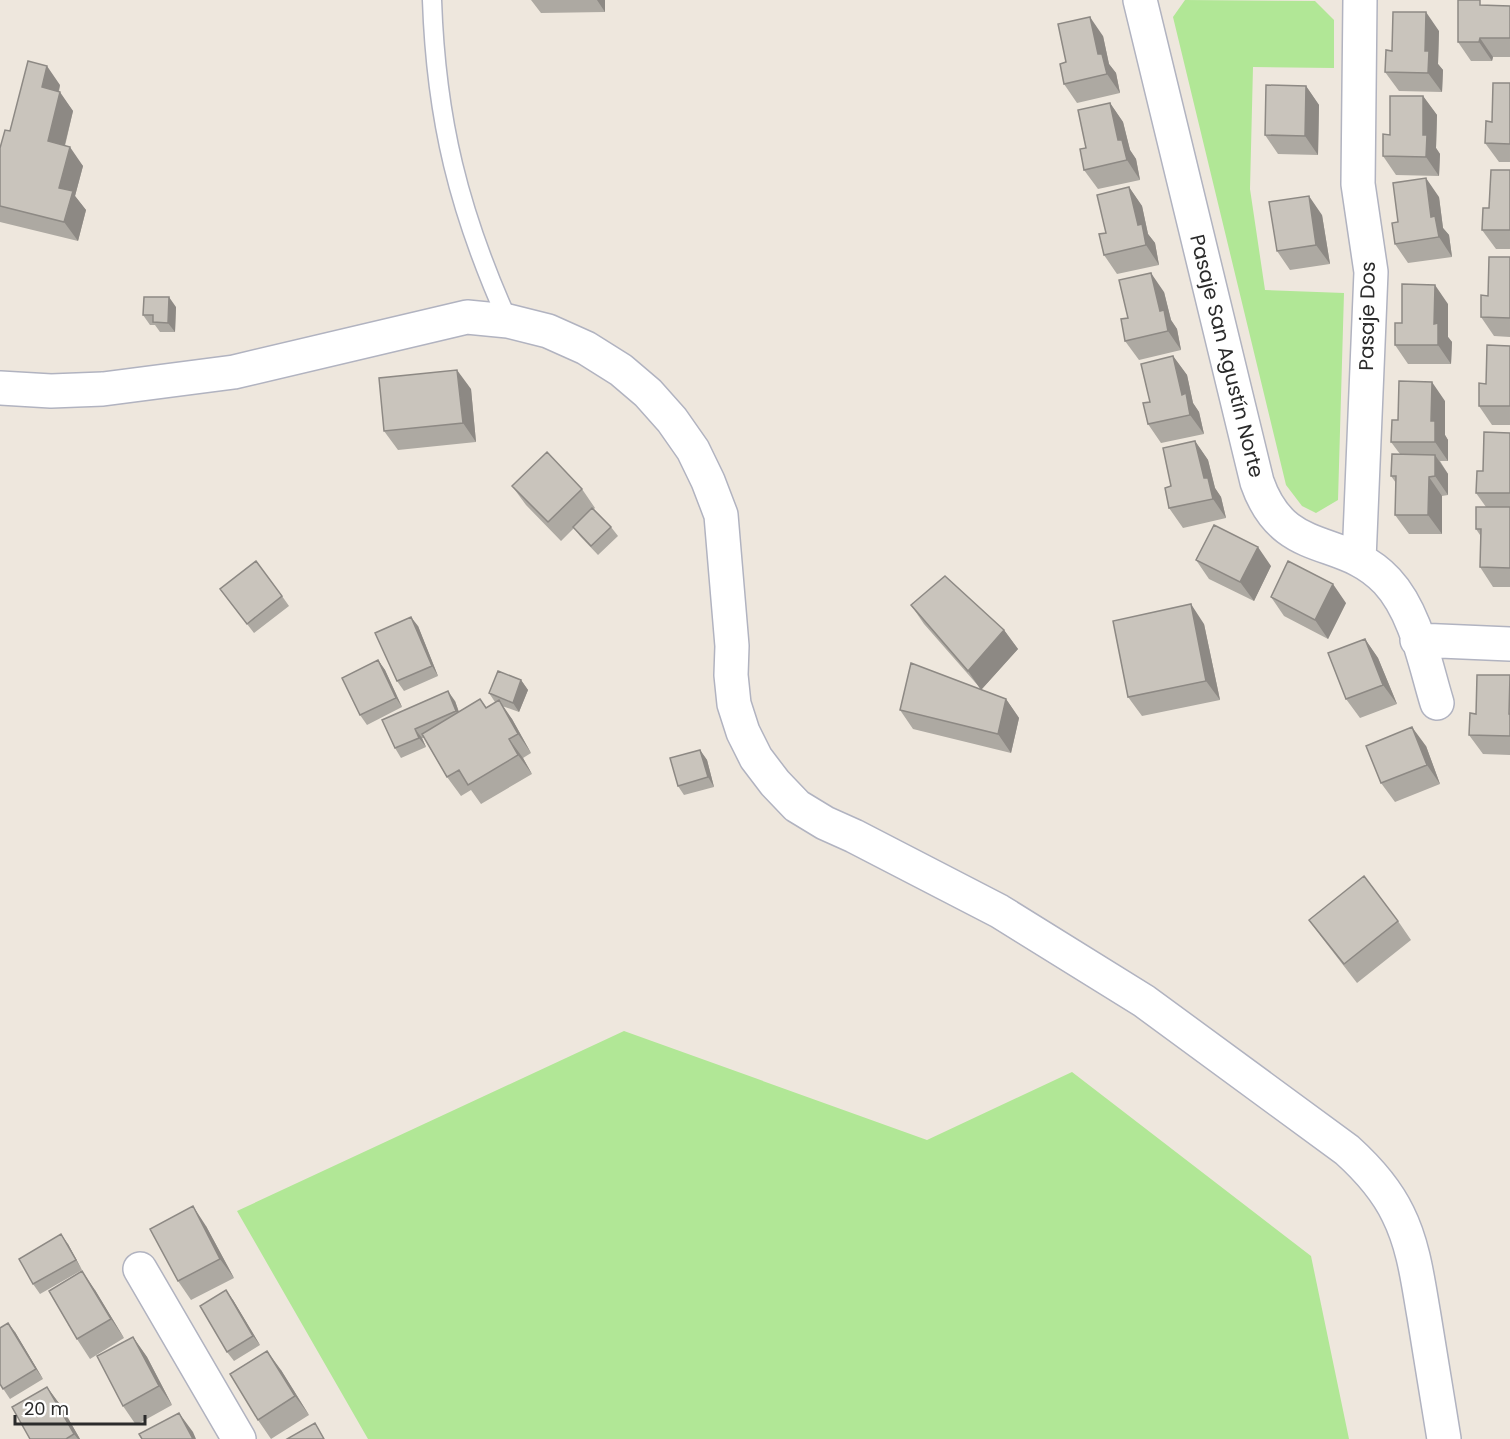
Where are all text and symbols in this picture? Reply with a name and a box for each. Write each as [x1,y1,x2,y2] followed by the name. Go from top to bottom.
[1183,231,1271,481] street label: Pasaje San Agustín Norte
[1352,261,1382,371] street label: Pasaje Dos
[15,1388,146,1426] scale bar
[24,1396,69,1421] text: 20 m

